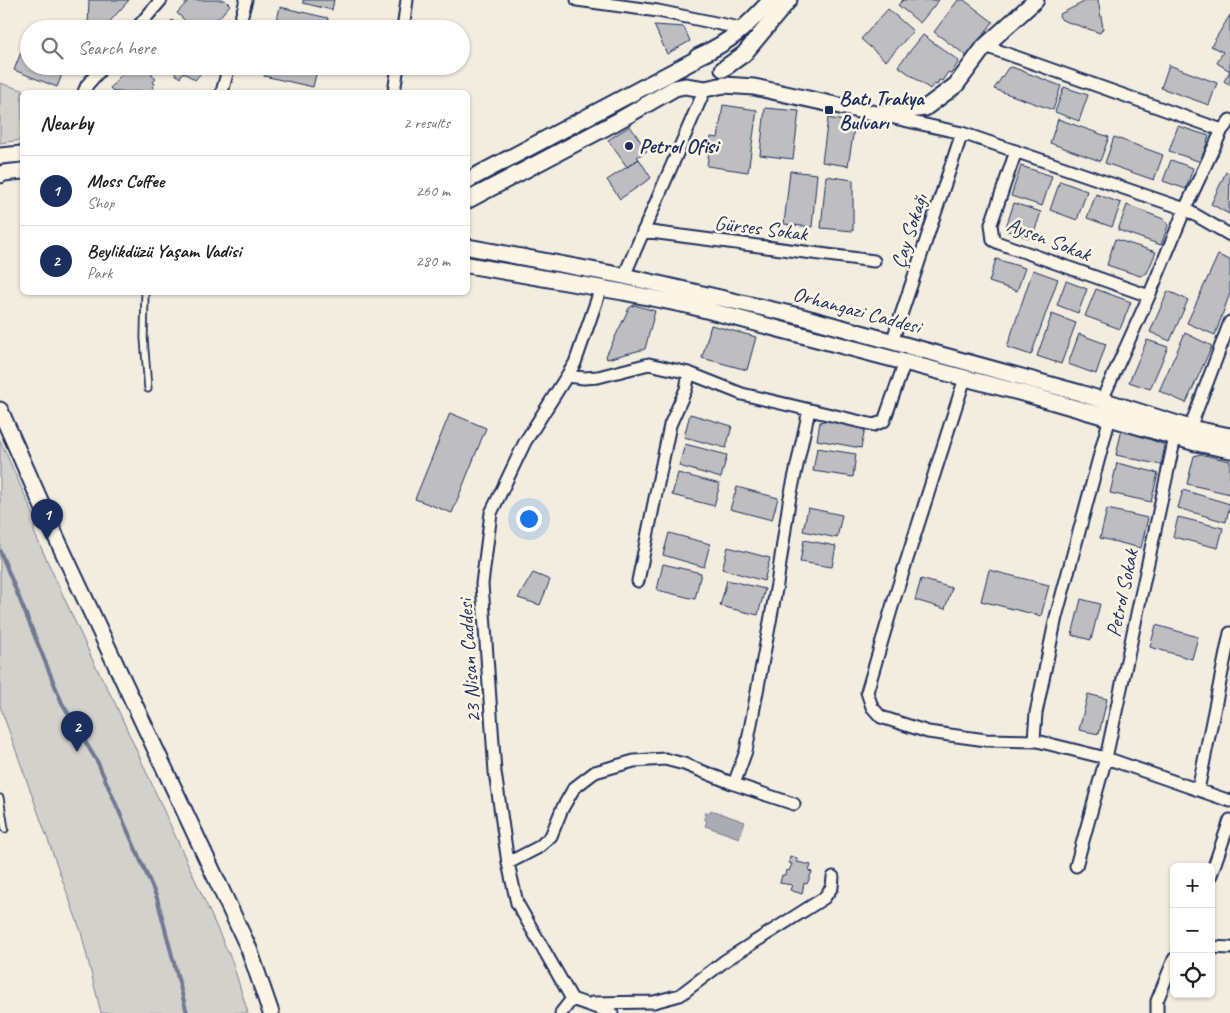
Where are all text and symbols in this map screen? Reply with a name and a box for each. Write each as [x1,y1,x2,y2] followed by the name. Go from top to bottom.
[20,20,470,75] search box
[38,34,66,62] icon: search
[78,36,155,60] text: Search here
[839,85,925,135] place label: Batı Trakya Bulvarı
[823,104,835,116] marker: Batı Trakya Bulvarı
[40,110,93,136] text: Nearby
[403,113,450,133] text: 2 results
[639,133,721,159] place label: Petrol Ofisi
[623,140,635,152] marker: Petrol Ofisi
[87,169,164,193] text: Moss Coffee
[52,181,60,201] text: 1
[416,181,450,201] text: 260 m
[885,190,933,271] street label: Çay Sokağı
[87,193,114,213] text: Shop
[713,209,810,247] street label: Gürses Sokak
[1003,211,1096,267] street label: Aysen Sokak
[87,239,241,263] text: Beylikdüzü Yaşam Vadisi
[52,251,60,271] text: 2
[416,251,450,271] text: 280 m
[87,263,112,283] text: Park
[790,280,927,340] street label: Orhangazi Caddesi
[31,499,63,540] pin: 1
[516,506,542,532] your location
[1100,546,1144,639] street label: Petrol Sokak
[451,595,486,724] street label: 23 Nisan Caddesi
[61,711,93,752] pin: 2
[1170,863,1215,998] map controls
[1170,863,1215,908] button: +
[1170,908,1215,953] button: −
[1170,953,1215,998] button: locate

